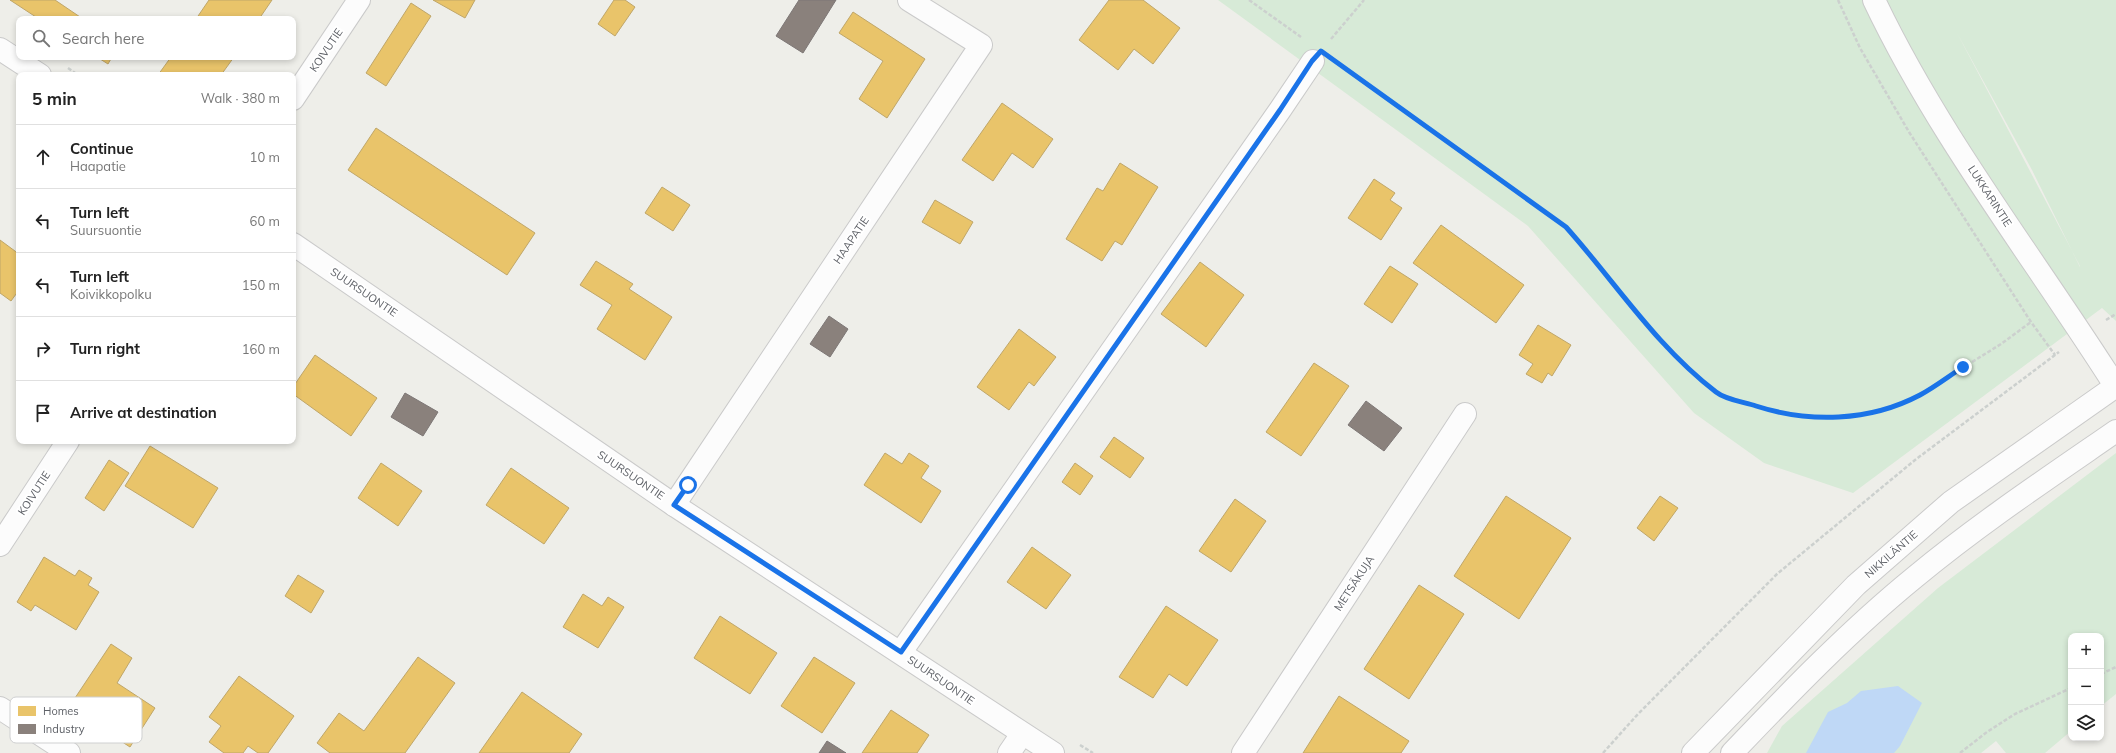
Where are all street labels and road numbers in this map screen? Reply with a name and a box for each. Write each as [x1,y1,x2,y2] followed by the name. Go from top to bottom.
[306,25,346,75] street label: KOIVUTIE
[1965,163,2015,229] street label: LUKKARINTIE
[830,214,872,266] street label: HAAPATIE
[328,264,400,320] street label: SUURSUONTIE
[595,447,667,503] street label: SUURSUONTIE
[15,468,53,518] street label: KOIVUTIE
[1862,527,1920,581] street label: NIKKILÄNTIE
[1331,553,1377,613] street label: METSÄKUJA
[905,652,977,708] street label: SUURSUONTIE

